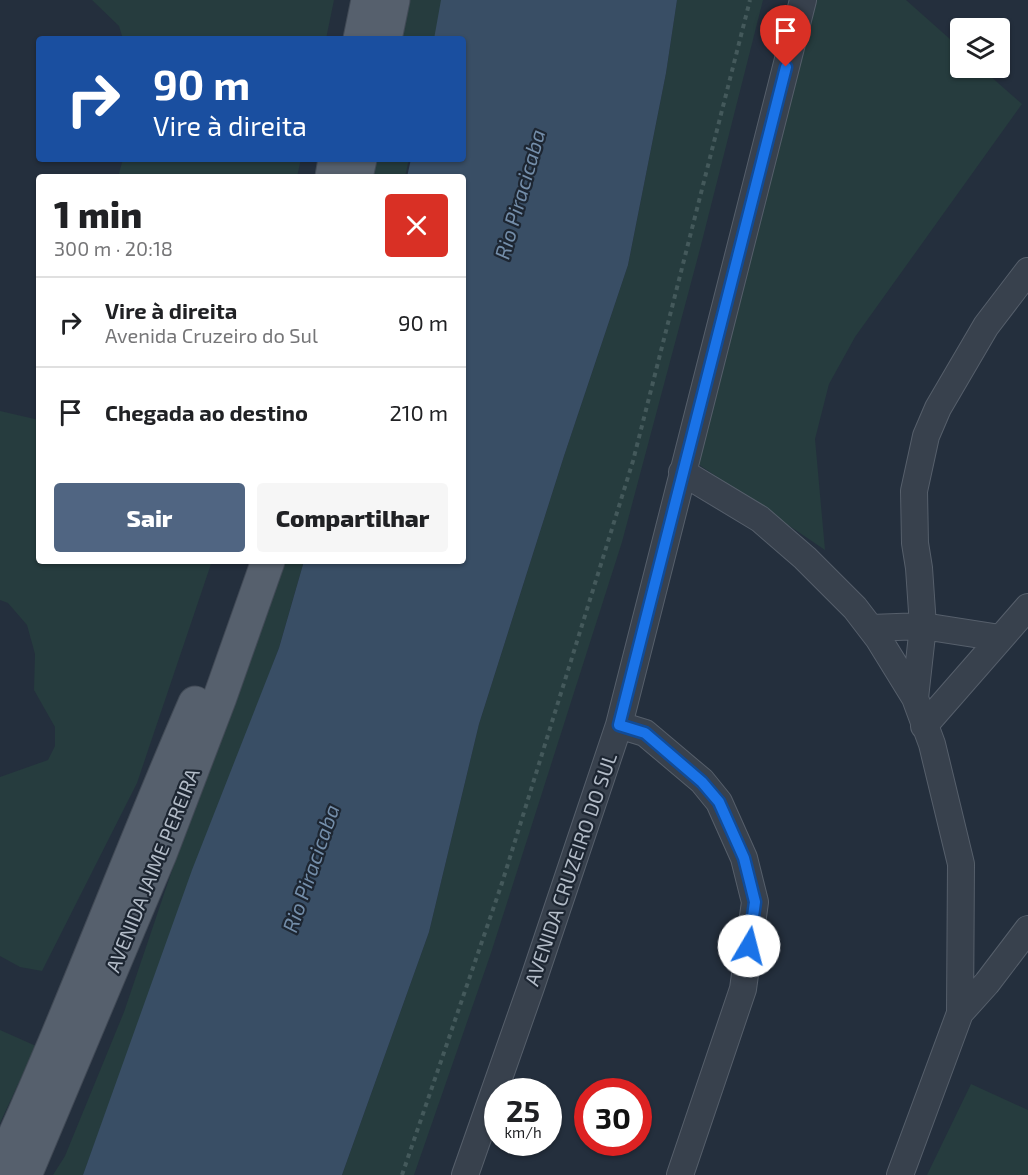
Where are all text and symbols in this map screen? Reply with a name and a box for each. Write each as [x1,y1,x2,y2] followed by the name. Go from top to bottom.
[760,5,811,67] pin
[769,14,802,47] icon: arrive
[950,18,1010,78] map controls
[950,18,1010,78] button: layers
[153,58,250,108] text: 90 m
[54,60,132,138] icon: right
[153,109,307,141] text: Vire à direita
[489,126,549,262] water label: Rio Piracicaba
[54,192,142,235] text: 1 min
[385,194,448,257] button: close
[54,236,173,260] text: 300 m · 20:18
[105,297,237,323] text: Vire à direita
[54,306,87,339] icon: right
[398,309,448,335] text: 90 m
[105,323,318,347] text: Avenida Cruzeiro do Sul
[54,396,87,429] icon: arrive
[105,399,308,425] text: Chegada ao destino
[389,399,448,425] text: 210 m
[54,483,245,552] button: Sair
[257,483,448,552] button: Compartilhar
[519,749,621,989] street label: AVENIDA CRUZEIRO DO SUL
[100,764,204,976] street label: AVENIDA JAIME PEREIRA
[276,801,344,935] water label: Rio Piracicaba
[717,914,781,978] position arrow
[574,1078,652,1156] speed limit sign: 30
[506,1092,540,1128] text: 25
[504,1123,542,1141] text: km/h

